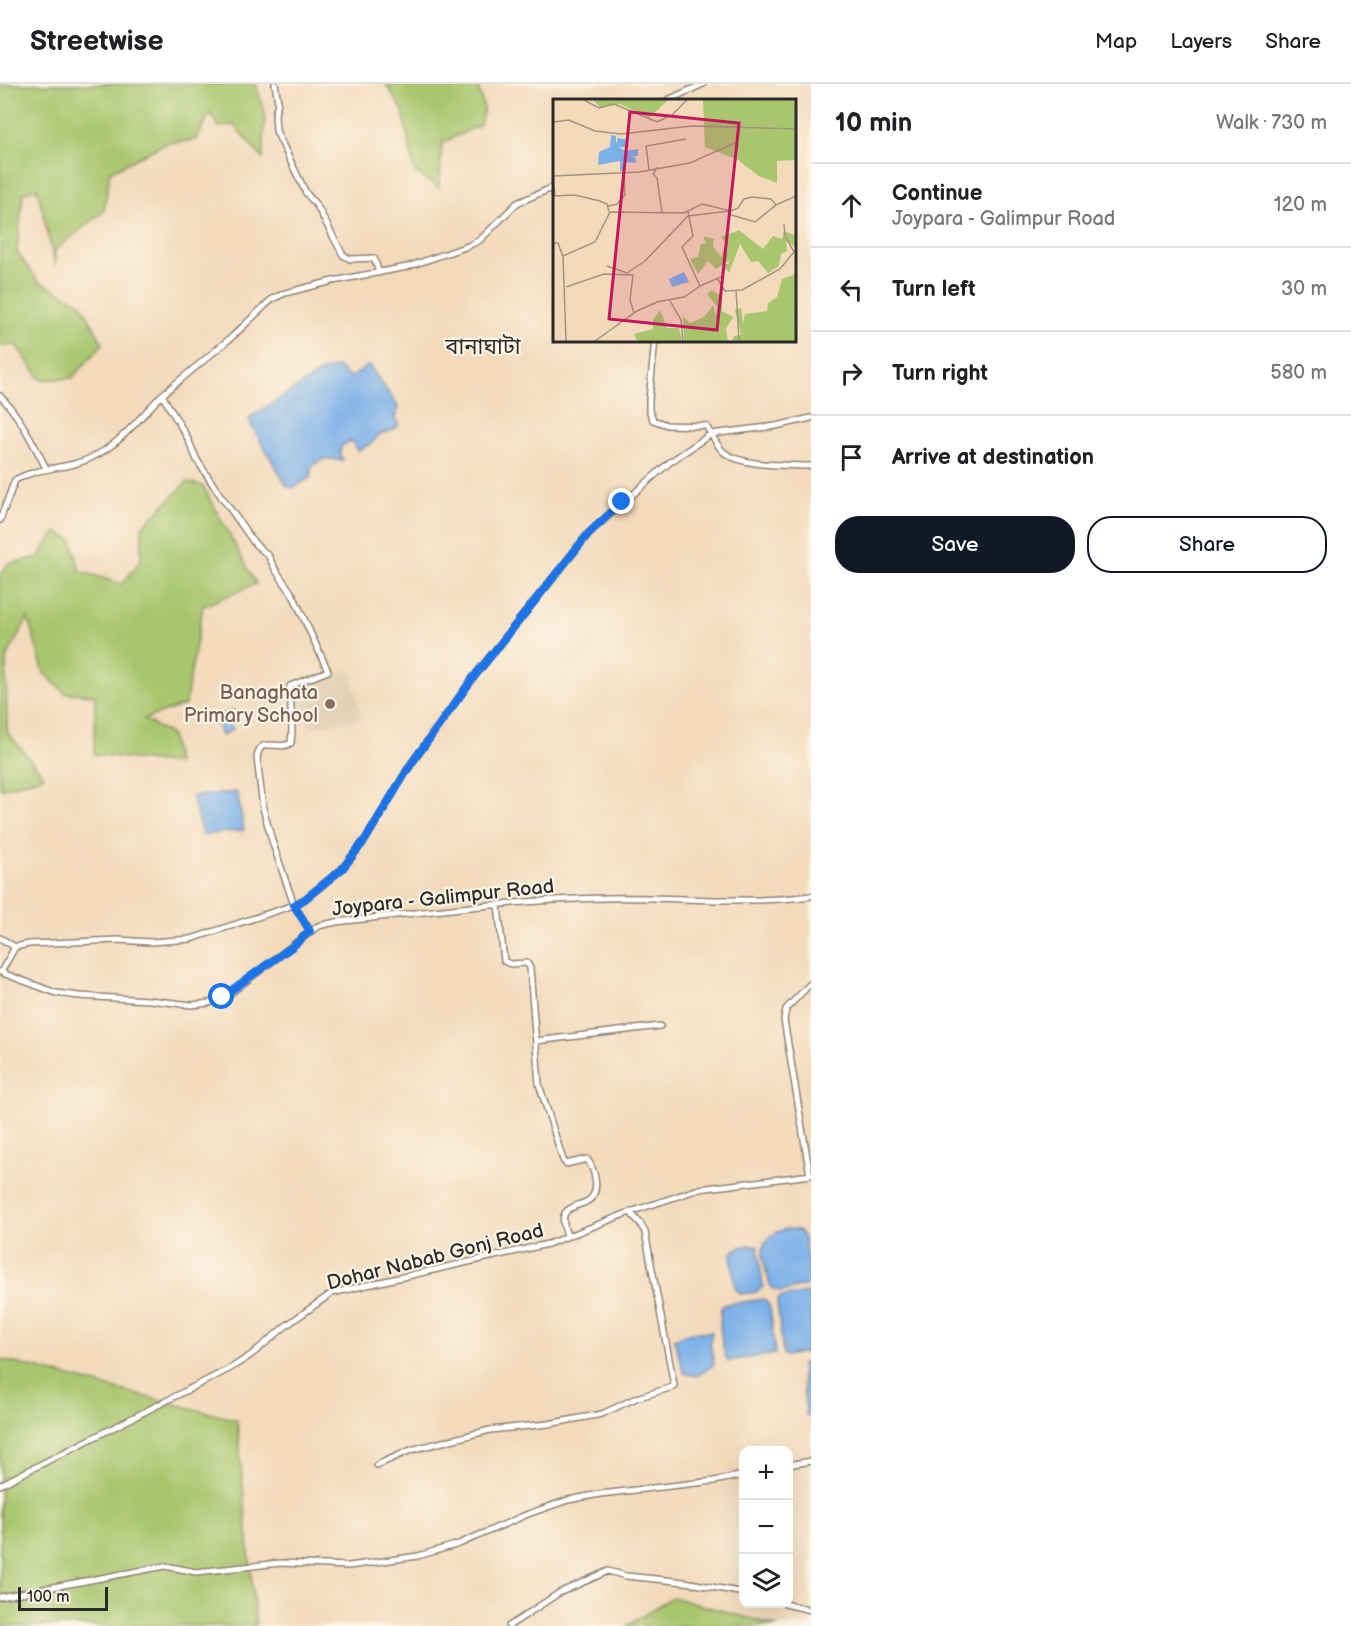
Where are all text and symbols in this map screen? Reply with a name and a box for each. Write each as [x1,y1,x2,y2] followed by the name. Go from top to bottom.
[30,25,163,58] text: Streetwise
[1095,29,1137,54] text: Map
[1170,29,1232,54] text: Layers
[1265,29,1321,54] text: Share
[553,99,796,342] inset map
[835,108,912,139] text: 10 min
[1216,111,1327,135] text: Walk · 730 m
[892,180,982,207] text: Continue
[835,189,868,222] icon: ahead
[1274,193,1327,217] text: 120 m
[892,207,1115,231] text: Joypara - Galimpur Road
[835,273,868,306] icon: left
[892,276,976,303] text: Turn left
[1281,277,1327,301] text: 30 m
[444,334,522,361] district label: বানাঘাটা
[835,357,868,390] icon: right
[892,360,988,387] text: Turn right
[1270,361,1327,385] text: 580 m
[835,441,868,474] icon: arrive
[892,444,1094,471] text: Arrive at destination
[608,488,634,514] route end
[835,516,1075,573] button: Save
[1087,516,1327,573] button: Share
[184,681,318,728] place label: Banaghata Primary School
[323,697,337,711] marker: Banaghata Primary School
[331,874,555,922] street label: Joypara - Galimpur Road
[208,983,234,1009] route start
[324,1218,546,1296] street label: Dohar Nabab Gonj Road
[739,1446,793,1608] map controls
[739,1446,793,1500] button: +
[739,1500,793,1554] button: −
[739,1554,793,1608] button: layers
[18,1584,108,1612] scale bar
[27,1588,70,1607] text: 100 m

